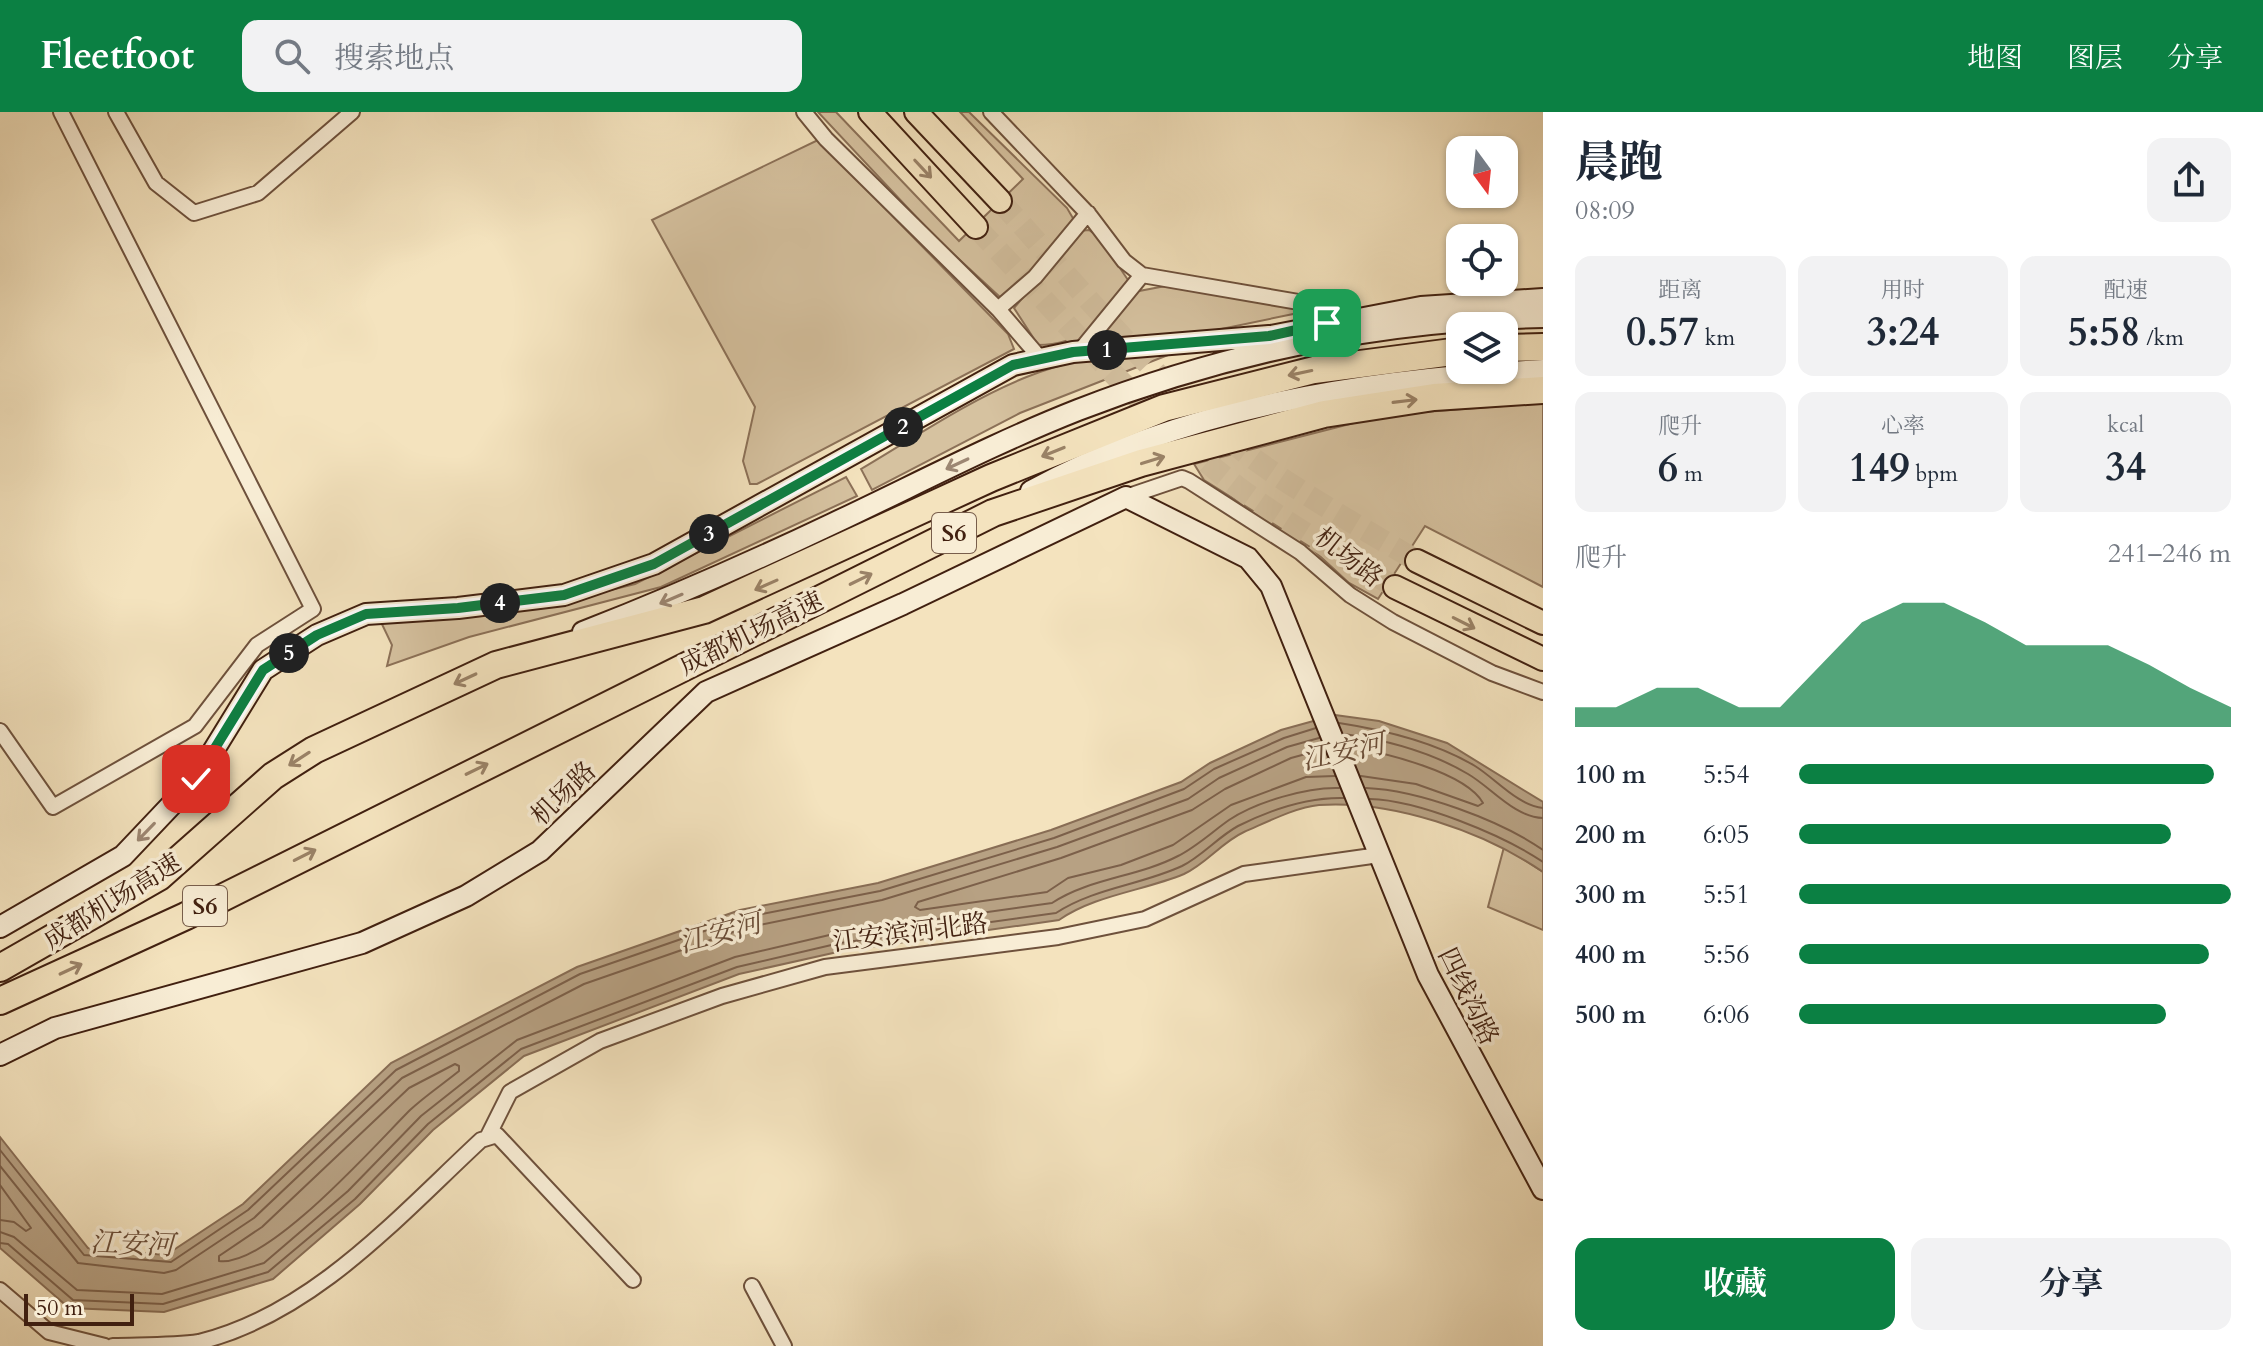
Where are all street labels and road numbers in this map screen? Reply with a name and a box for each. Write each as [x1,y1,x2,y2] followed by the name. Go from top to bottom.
[932,513,976,553] road number: S6
[1307,520,1390,595] street label: 机场路
[673,584,829,683] street label: 成都机场高速
[523,754,604,833] street label: 机场路
[37,845,188,958] street label: 成都机场高速
[183,886,227,926] road number: S6
[831,906,990,959] street label: 江安滨河北路
[1430,942,1507,1051] street label: 四线沟路

